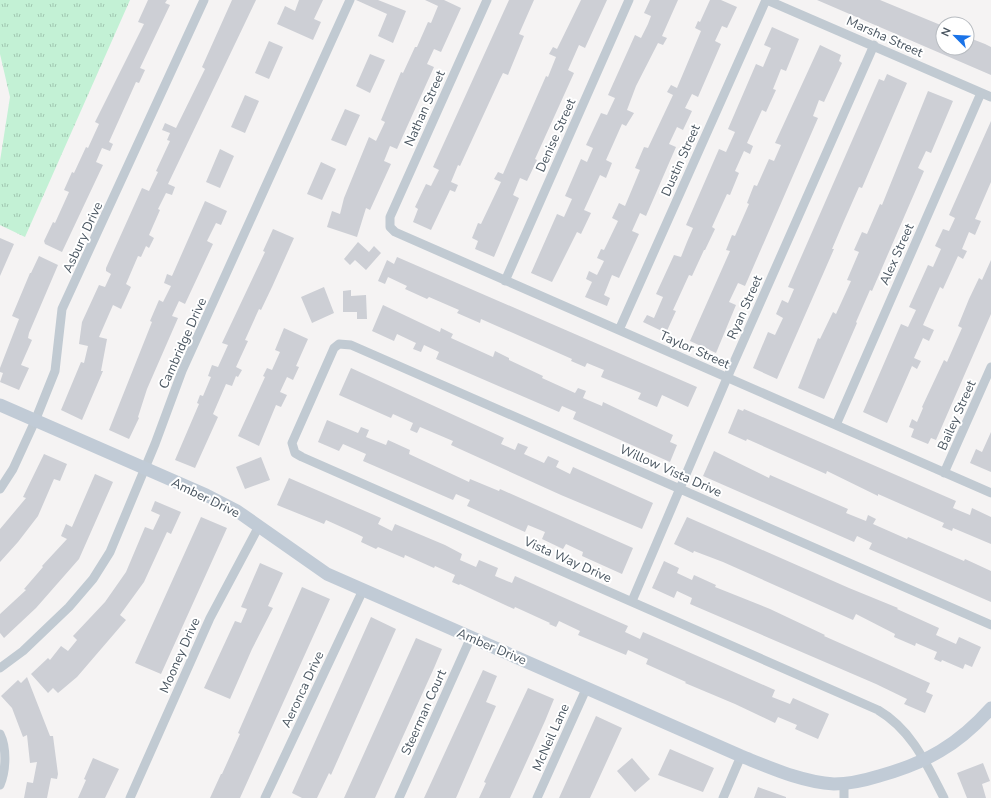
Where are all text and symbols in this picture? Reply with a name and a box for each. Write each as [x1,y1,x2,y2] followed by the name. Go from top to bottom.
[844,12,926,62] street label: Marsha Street
[935,16,975,56] north arrow
[938,25,955,39] text: N
[400,67,450,149] street label: Nathan Street
[532,95,580,175] street label: Denise Street
[657,121,705,199] street label: Dustin Street
[59,199,107,276] street label: Asbury Drive
[875,220,919,288] street label: Alex Street
[723,272,767,342] street label: Ryan Street
[155,295,211,392] street label: Cambridge Drive
[657,326,733,374] street label: Taylor Street
[933,377,981,453] street label: Bailey Street
[617,440,725,502] street label: Willow Vista Drive
[168,474,243,522] street label: Amber Drive
[520,532,614,587] street label: Vista Way Drive
[155,615,205,696] street label: Mooney Drive
[454,624,529,670] street label: Amber Drive
[277,648,329,731] street label: Aeronca Drive
[397,666,451,758] street label: Steerman Court
[528,701,574,774] street label: McNeil Lane

